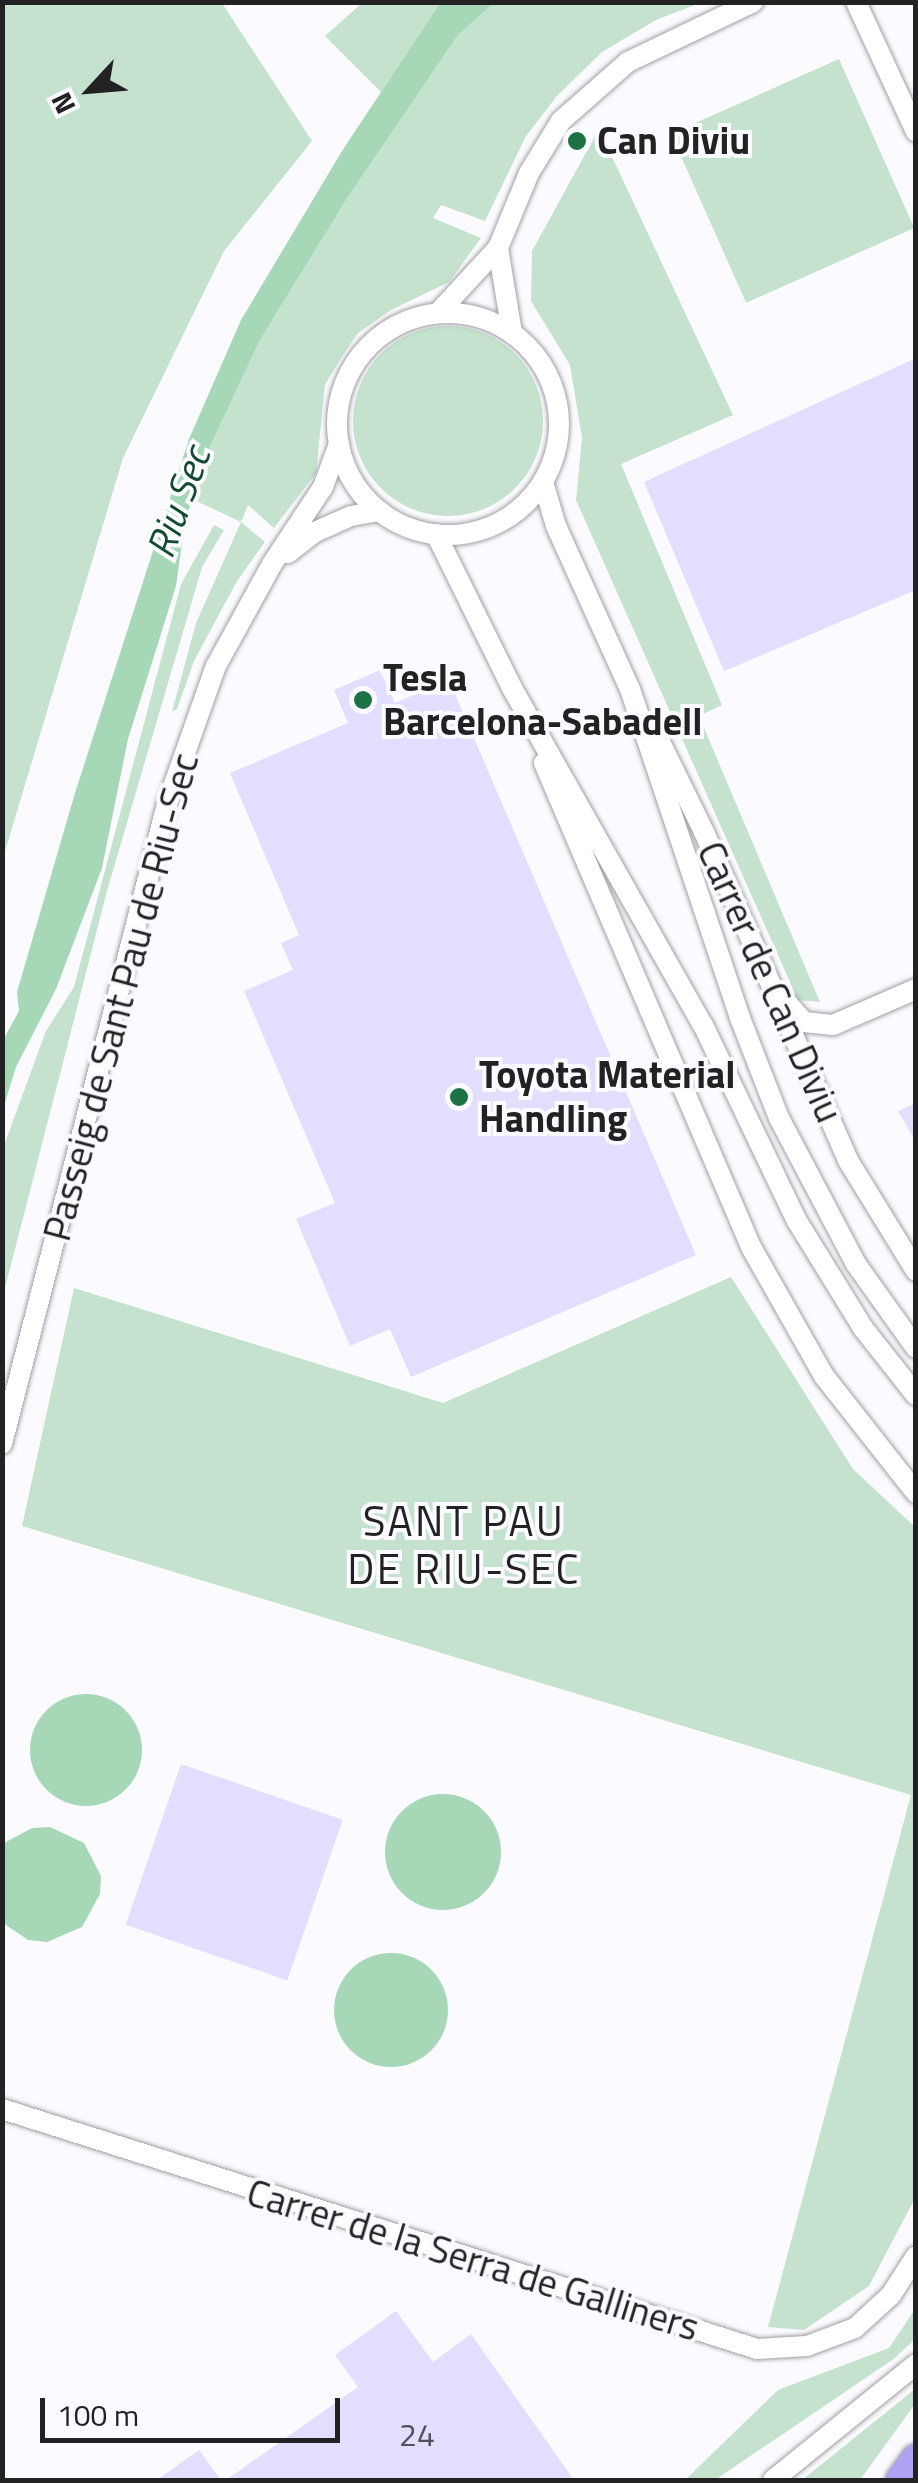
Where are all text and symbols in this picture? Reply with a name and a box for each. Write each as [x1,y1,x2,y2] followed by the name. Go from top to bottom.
[40,40,140,140] north arrow
[39,85,86,122] text: N
[597,118,750,164] place label: Can Diviu
[566,130,588,152] marker: Can Diviu
[136,440,220,564] water label: Riu Sec
[383,655,703,744] place label: Tesla Barcelona-Sabadell
[352,689,374,711] marker: Tesla Barcelona-Sabadell
[34,748,208,1246] street label: Passeig de Sant Pau de Riu-Sec
[688,835,852,1129] street label: Carrer de Can Diviu
[479,1052,736,1142] place label: Toyota Material Handling
[448,1086,470,1108] marker: Toyota Material Handling
[347,1495,581,1594] district label: SANT PAU DE RIU-SEC
[242,2169,704,2351] street label: Carrer de la Serra de Galliners
[45,2378,345,2440] scale bar
[57,2392,139,2438] text: 100 m
[399,2415,435,2453] house number: 24

